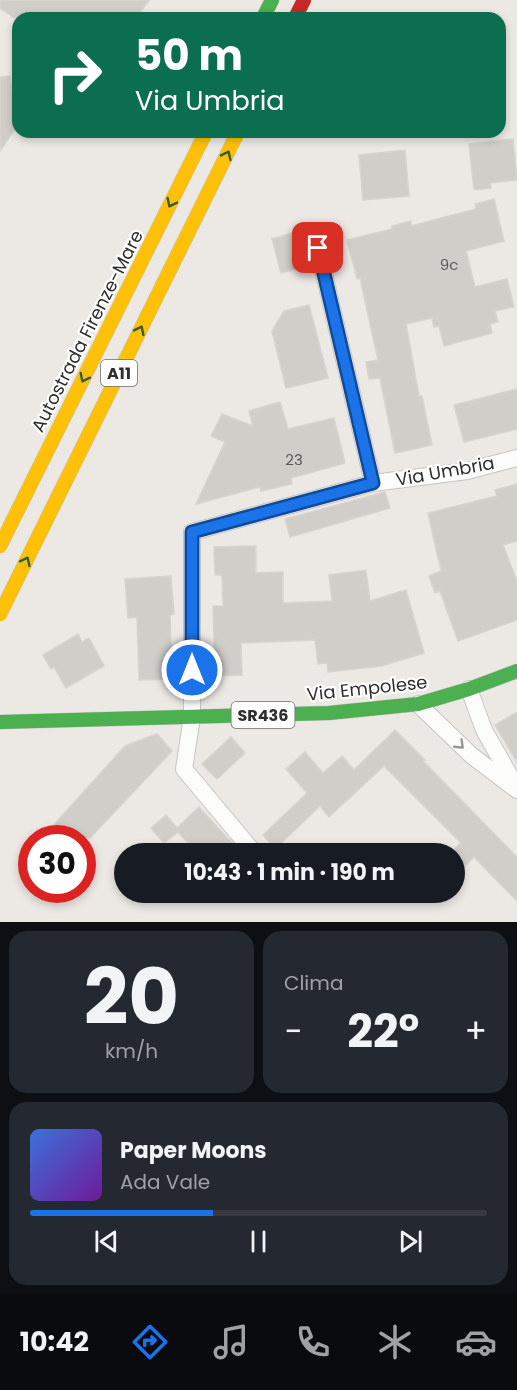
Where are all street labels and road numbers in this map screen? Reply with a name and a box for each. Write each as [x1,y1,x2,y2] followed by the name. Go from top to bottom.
[25,226,149,436] street label: Autostrada Firenze-Mare
[101,360,137,386] road number: A11
[394,450,496,492] street label: Via Umbria
[305,669,429,707] street label: Via Empolese
[232,702,294,728] road number: SR436

